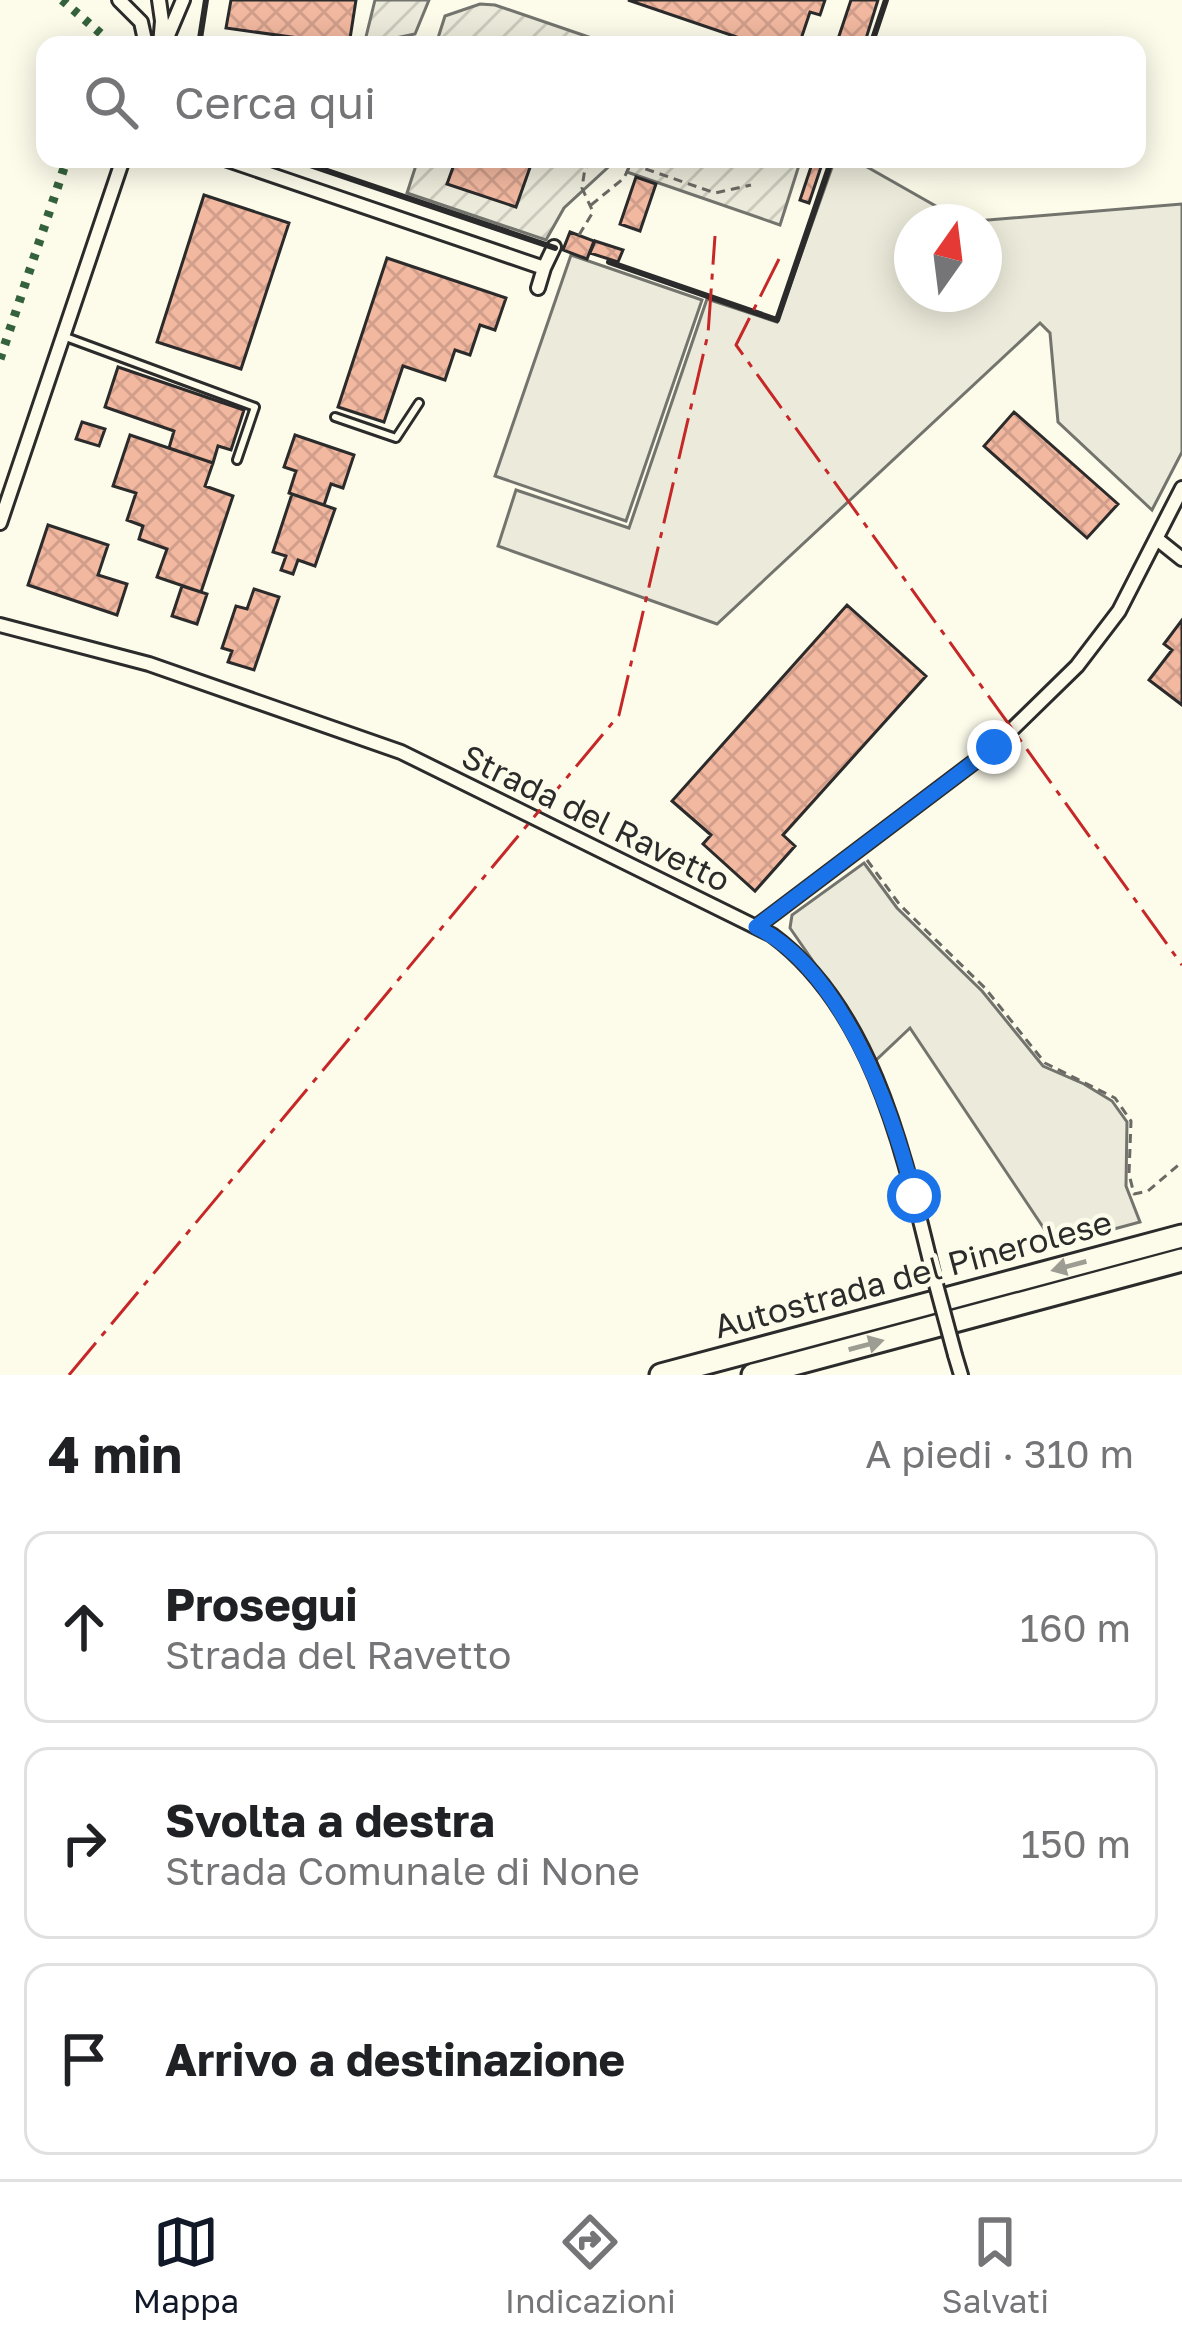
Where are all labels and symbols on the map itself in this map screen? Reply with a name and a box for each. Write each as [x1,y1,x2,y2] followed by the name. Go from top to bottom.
[894,204,1002,312] north arrow
[967,720,1021,774] route end
[456,736,737,899] street label: Strada del Ravetto
[887,1169,941,1223] route start
[710,1202,1116,1345] street label: Autostrada del Pinerolese
[1050,1258,1087,1277] one-way arrow
[848,1334,885,1353] one-way arrow

